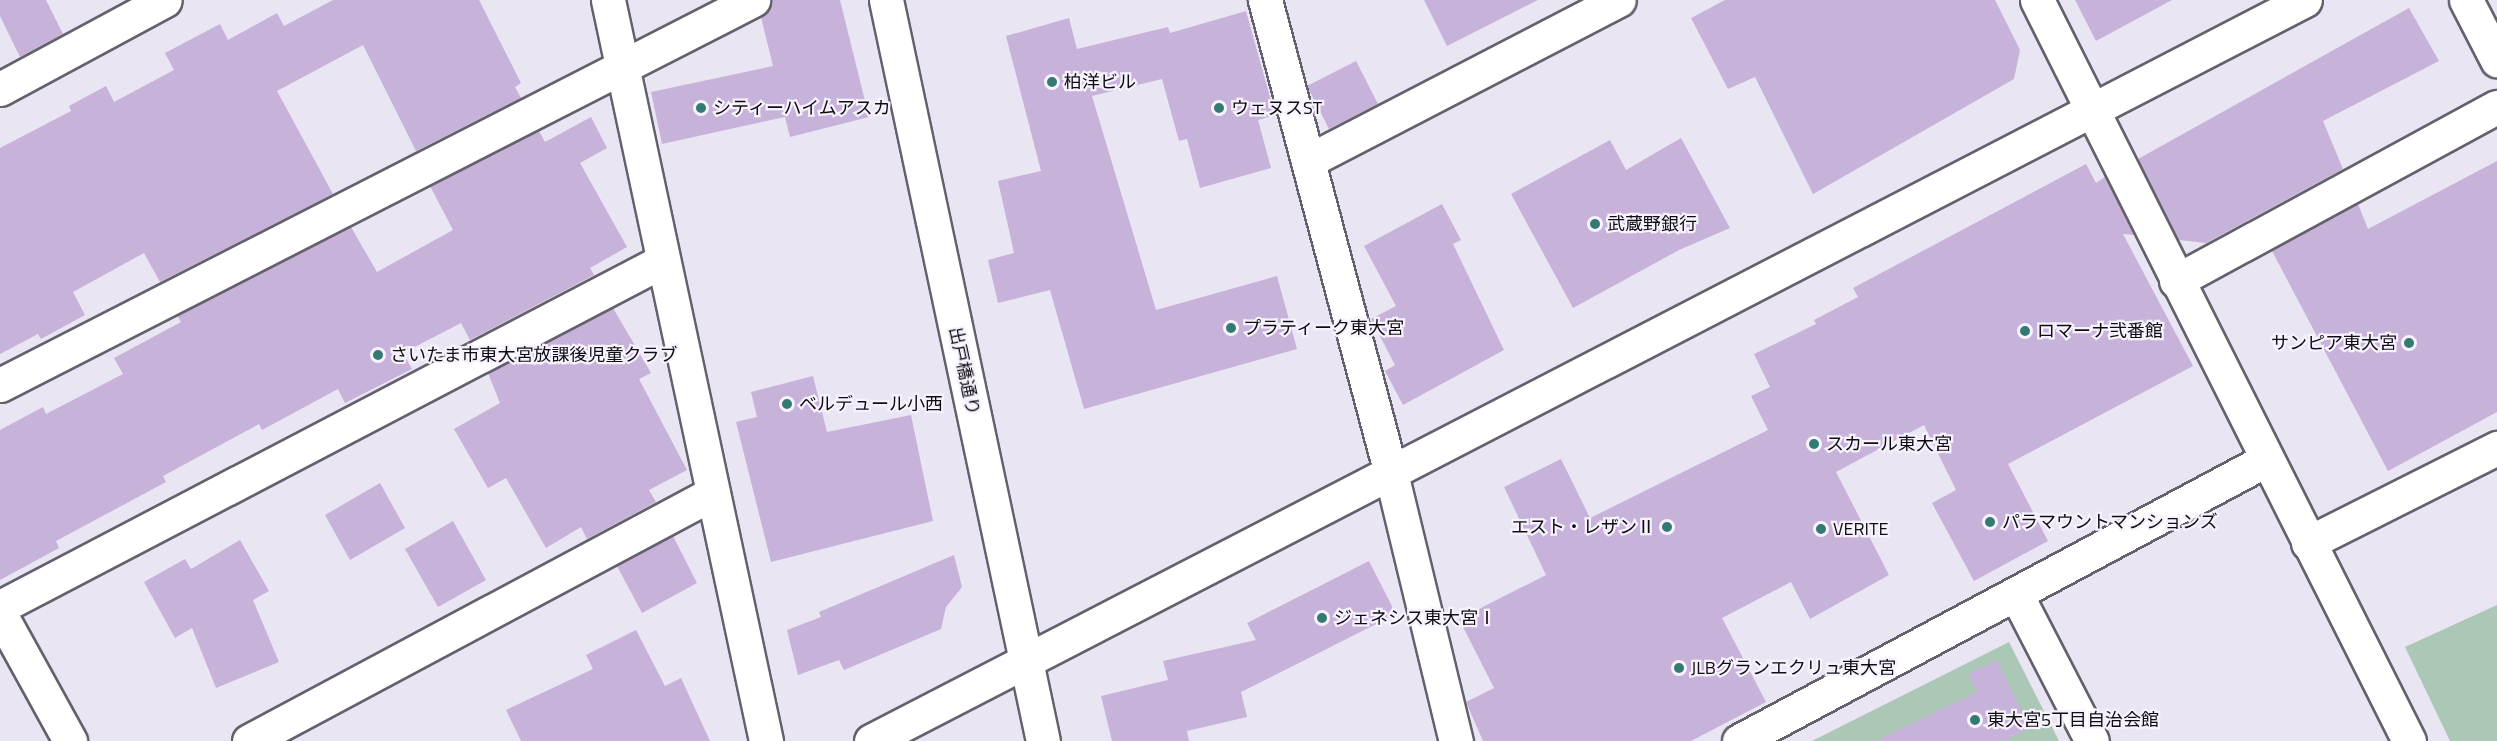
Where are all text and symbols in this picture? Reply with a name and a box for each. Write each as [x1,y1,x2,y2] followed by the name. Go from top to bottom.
[1064,71,1136,93] place label: 柏洋ビル
[1045,75,1059,89] marker: 柏洋ビル
[713,97,893,119] place label: シティーハイムアスカ
[1231,97,1322,119] place label: ウェヌスST
[694,101,708,115] marker: シティーハイムアスカ
[1212,101,1226,115] marker: ウェヌスST
[1607,213,1697,235] place label: 武蔵野銀行
[1588,217,1602,231] marker: 武蔵野銀行
[1243,317,1405,339] place label: プラティーク東大宮
[2037,320,2163,342] place label: ロマーナ弐番館
[1224,321,1238,335] marker: プラティーク東大宮
[2018,324,2032,338] marker: ロマーナ弐番館
[944,325,984,417] street label: 出戸橋通り
[2271,332,2397,354] place label: サンピア東大宮
[2402,336,2416,350] marker: サンピア東大宮
[390,344,678,366] place label: さいたま市東大宮放課後児童クラブ
[371,348,385,362] marker: さいたま市東大宮放課後児童クラブ
[799,393,943,415] place label: ベルデュール小西
[780,397,794,411] marker: ベルデュール小西
[1826,433,1952,455] place label: スカール東大宮
[1807,437,1821,451] marker: スカール東大宮
[2002,511,2218,533] place label: パラマウントマンションズ
[1983,515,1997,529] marker: パラマウントマンションズ
[1511,516,1655,538] place label: エスト・レザンⅡ
[1833,518,1888,540] place label: VERITE
[1660,520,1674,534] marker: エスト・レザンⅡ
[1814,522,1828,536] marker: VERITE
[1334,607,1496,629] place label: ジェネシス東大宮Ⅰ
[1315,611,1329,625] marker: ジェネシス東大宮Ⅰ
[1691,657,1896,679] place label: JLBグランエクリュ東大宮
[1672,661,1686,675] marker: JLBグランエクリュ東大宮
[1987,709,2159,731] place label: 東大宮5丁目自治会館
[1968,713,1982,727] marker: 東大宮5丁目自治会館

